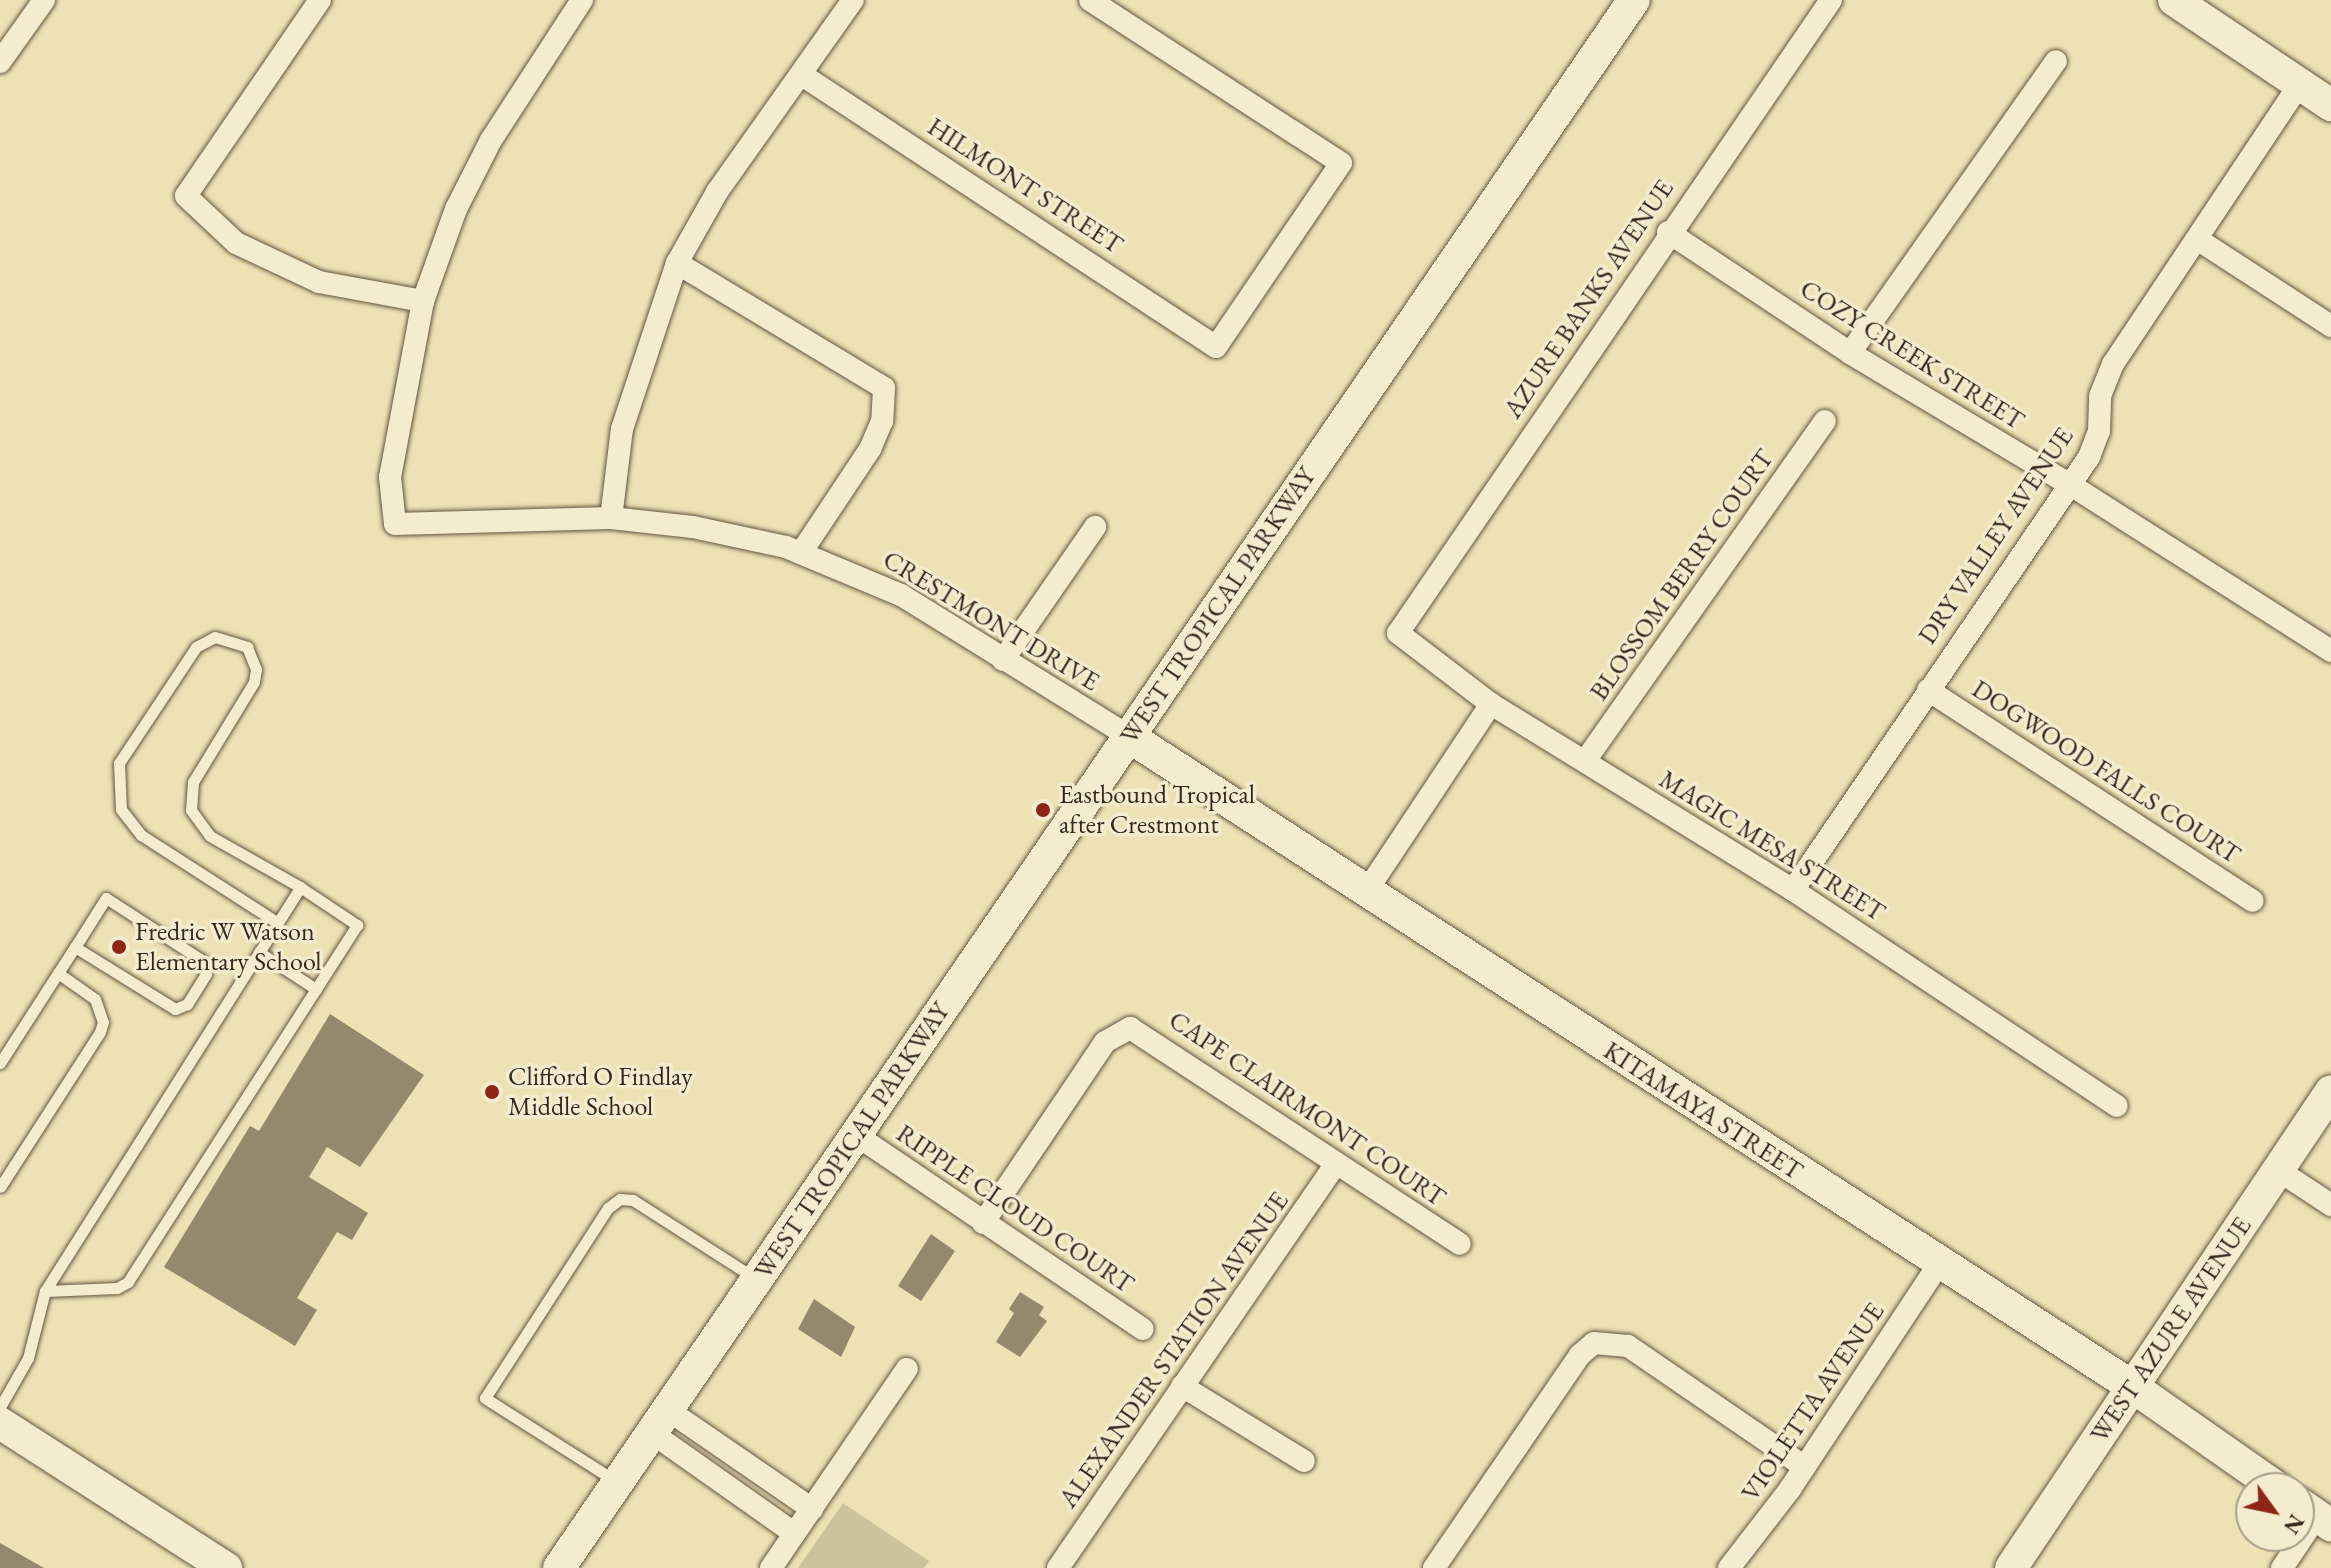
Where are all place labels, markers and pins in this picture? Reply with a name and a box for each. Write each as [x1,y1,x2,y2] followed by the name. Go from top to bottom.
[1059,779,1255,840] place label: Eastbound Tropical after Crestmont
[1034,801,1052,819] marker: Eastbound Tropical after Crestmont
[135,916,322,978] place label: Fredric W Watson Elementary School
[110,938,128,956] marker: Fredric W Watson Elementary School
[508,1061,693,1122] place label: Clifford O Findlay Middle School
[483,1083,501,1101] marker: Clifford O Findlay Middle School

